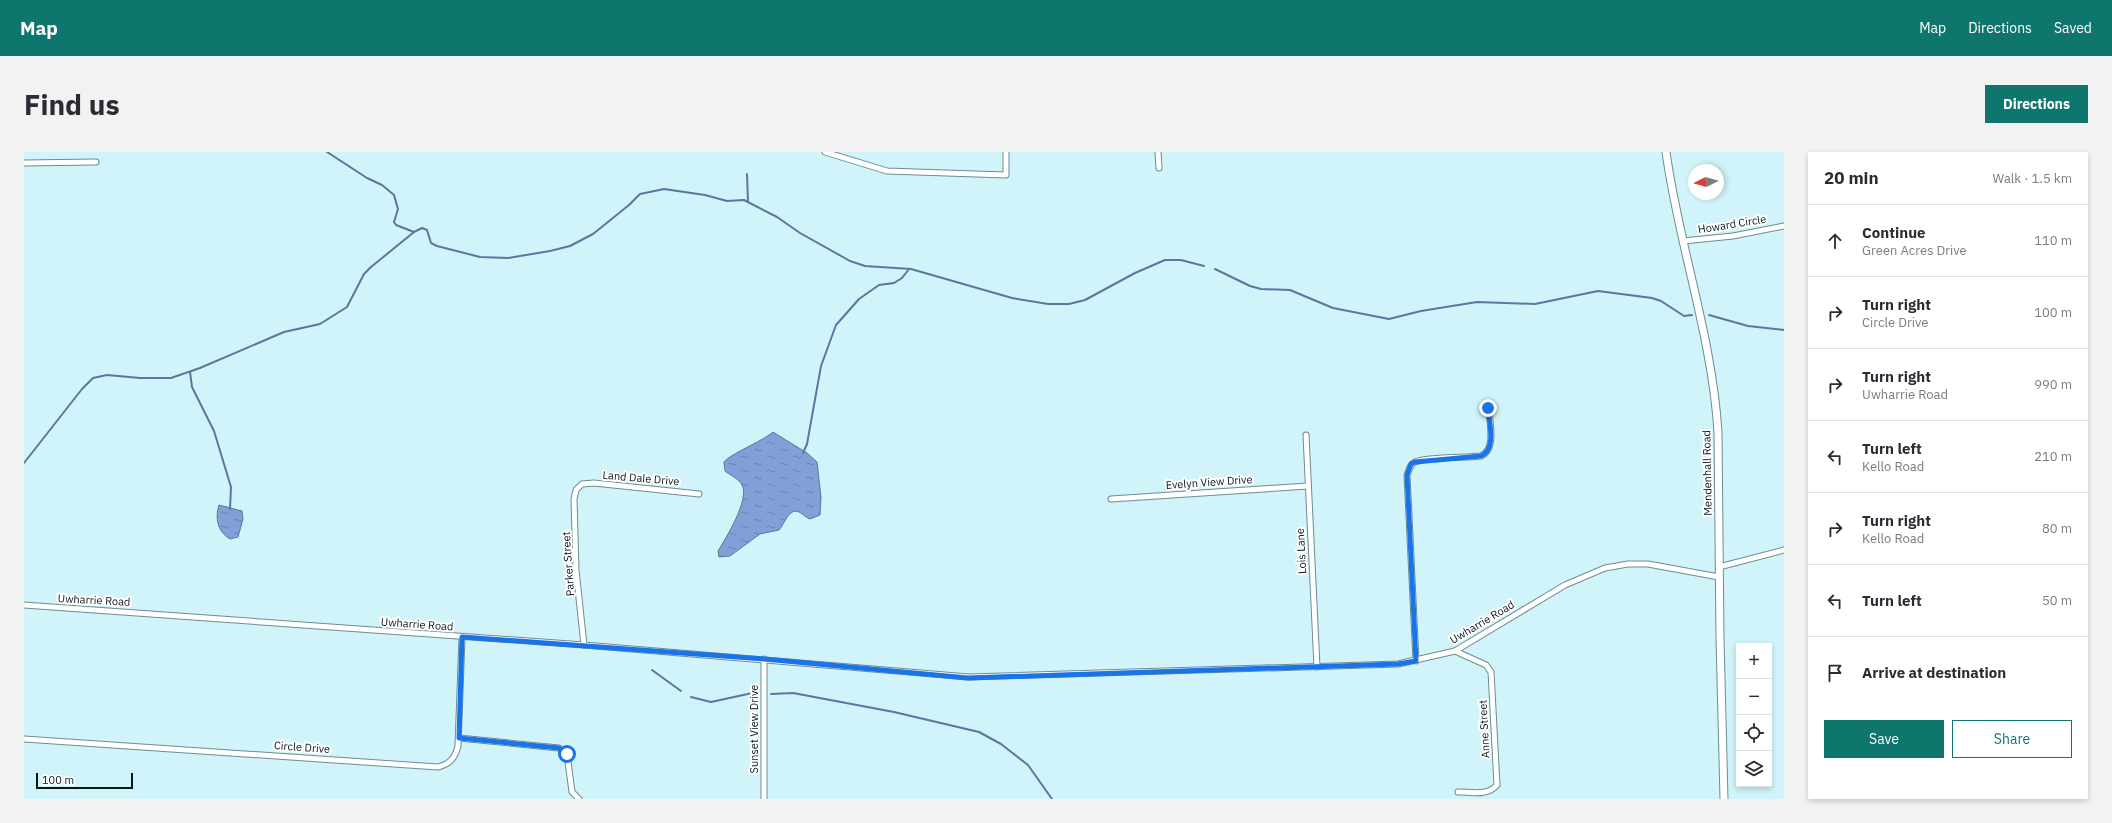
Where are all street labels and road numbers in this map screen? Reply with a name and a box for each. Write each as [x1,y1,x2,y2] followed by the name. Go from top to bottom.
[1697,212,1767,236] street label: Howard Circle
[1699,430,1715,516] street label: Mendenhall Road
[602,468,680,488] street label: Land Dale Drive
[1165,472,1253,492] street label: Evelyn View Drive
[1293,528,1309,574] street label: Lois Lane
[559,531,577,597] street label: Parker Street
[57,591,131,609] street label: Uwharrie Road
[1447,597,1517,647] street label: Uwharrie Road
[380,614,454,634] street label: Uwharrie Road
[747,685,761,773] street label: Sunset View Drive
[1475,699,1493,759] street label: Anne Street
[273,738,331,756] street label: Circle Drive

